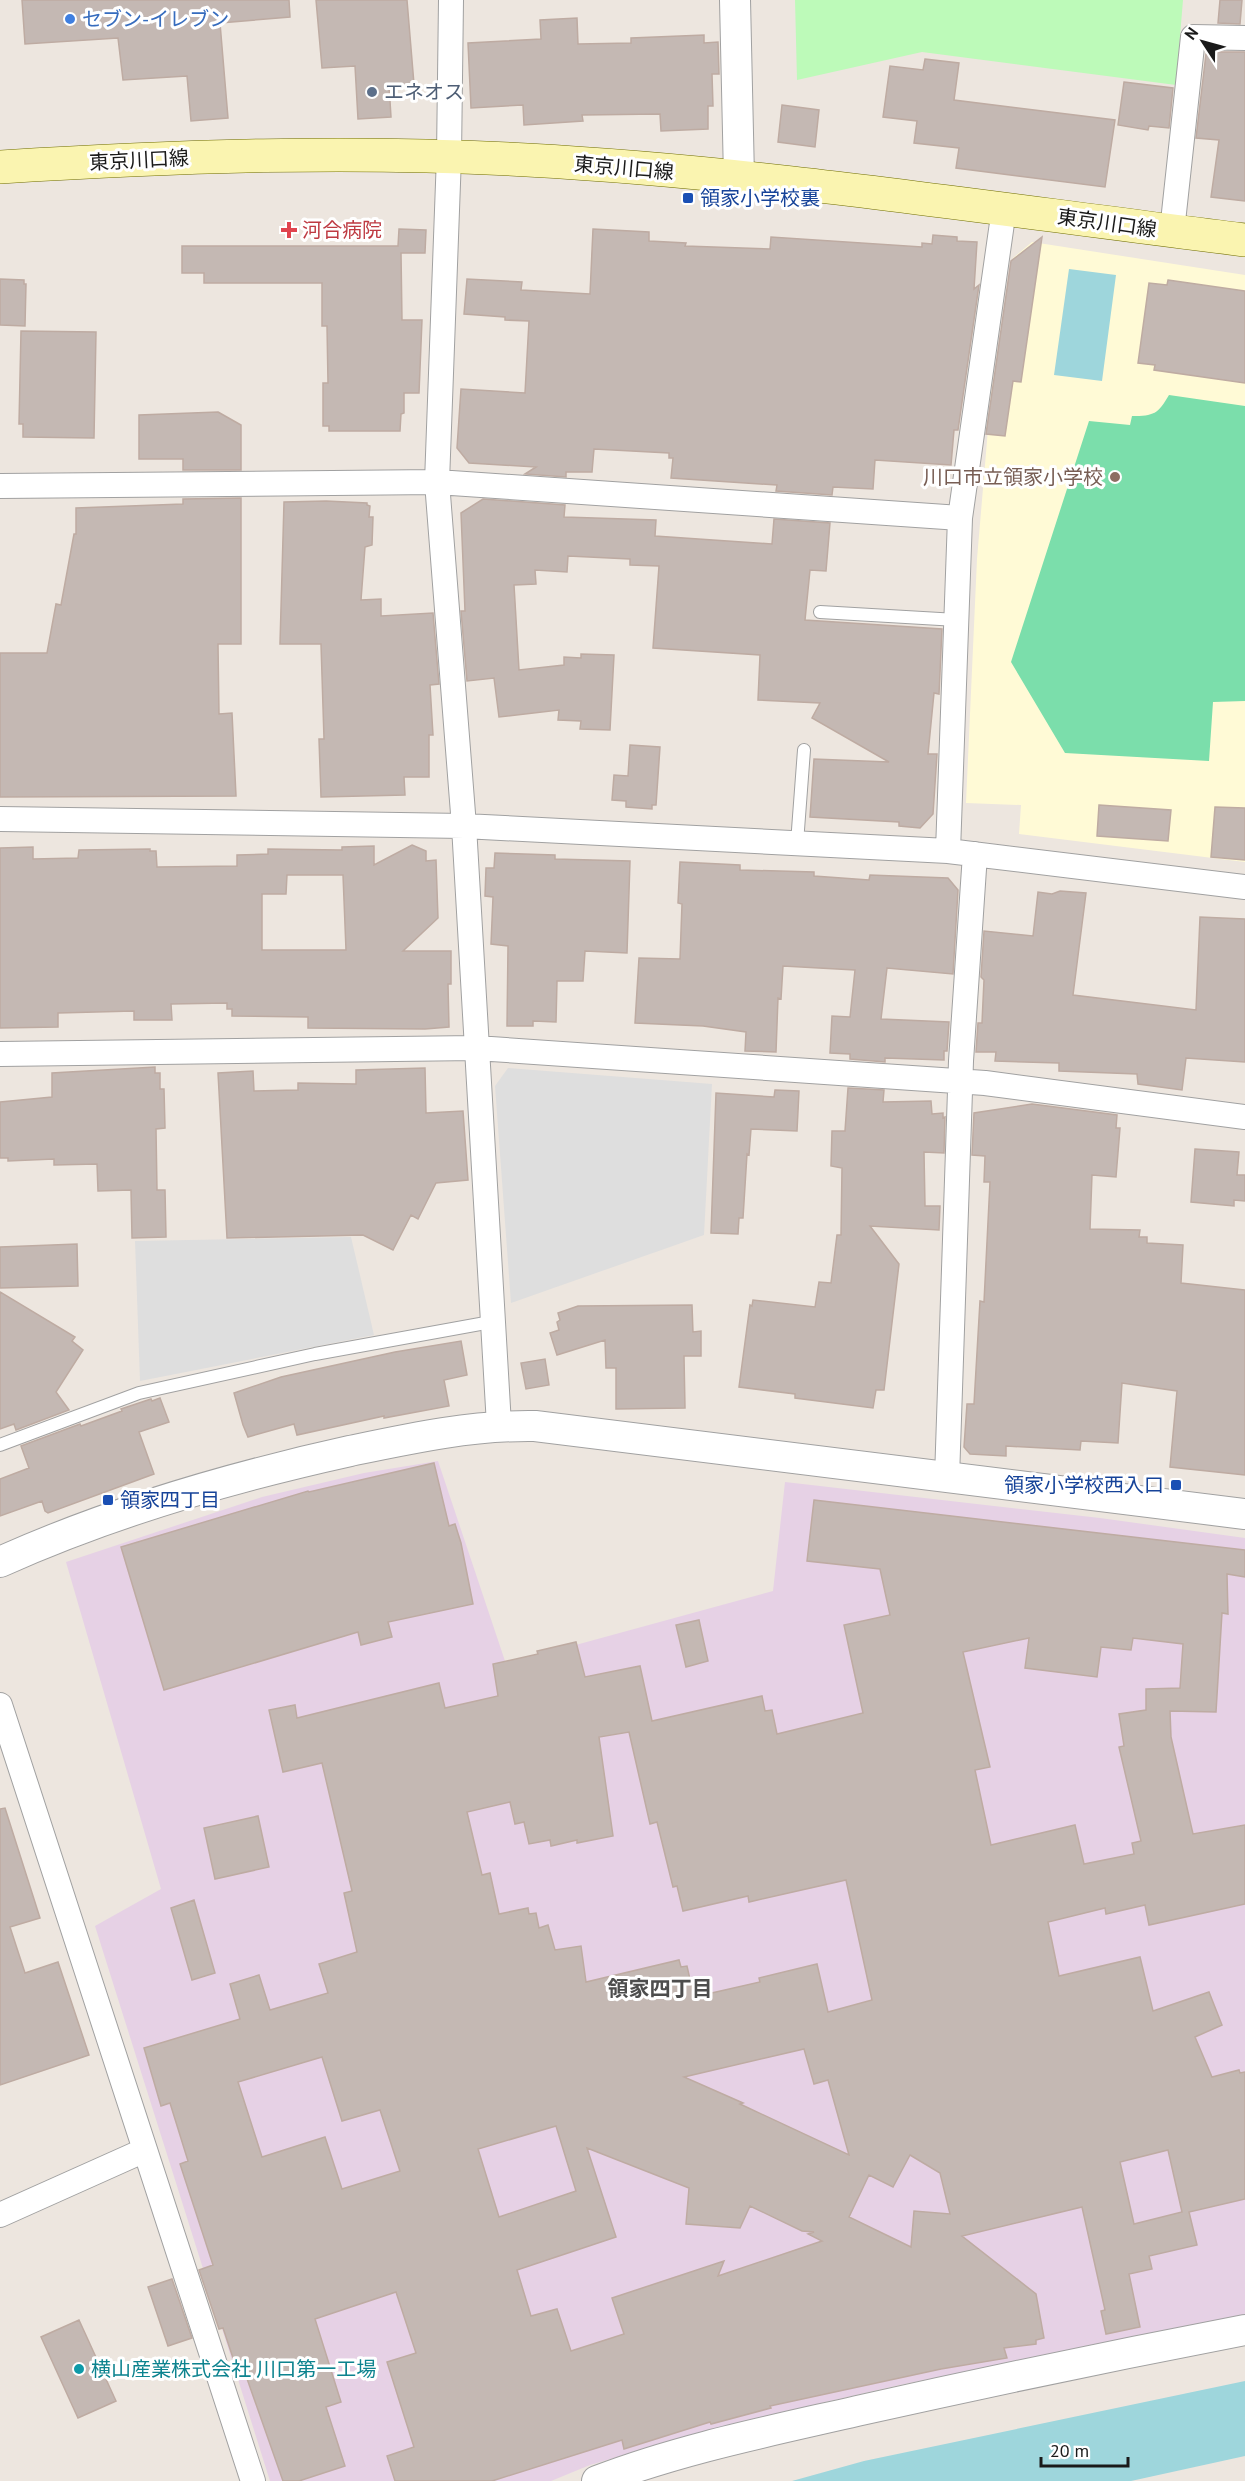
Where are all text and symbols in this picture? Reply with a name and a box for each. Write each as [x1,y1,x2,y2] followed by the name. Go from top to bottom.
[82,6,229,32] place label: セブン-イレブン
[63,12,77,26] marker: セブン-イレブン
[1173,12,1233,72] north arrow
[1180,23,1202,43] text: N
[384,79,464,105] place label: エネオス
[365,85,379,99] marker: エネオス
[88,144,190,176] street label: 東京川口線
[573,151,675,185] street label: 東京川口線
[700,185,820,211] place label: 領家小学校裏
[681,191,695,205] marker: 領家小学校裏
[1056,203,1158,243] street label: 東京川口線
[302,217,382,243] place label: 河合病院
[280,221,298,239] marker: 河合病院
[923,464,1103,490] place label: 川口市立領家小学校
[1108,470,1122,484] marker: 川口市立領家小学校
[1004,1472,1164,1498] place label: 領家小学校西入口
[1169,1478,1183,1492] marker: 領家小学校西入口
[120,1487,220,1513] place label: 領家四丁目
[101,1493,115,1507] marker: 領家四丁目
[608,1975,713,2002] district label: 領家四丁目
[91,2356,376,2382] place label: 横山産業株式会社 川口第一工場
[72,2362,86,2376] marker: 横山産業株式会社 川口第一工場
[1041,2430,1128,2468] scale bar
[1050,2439,1089,2462] text: 20 m

